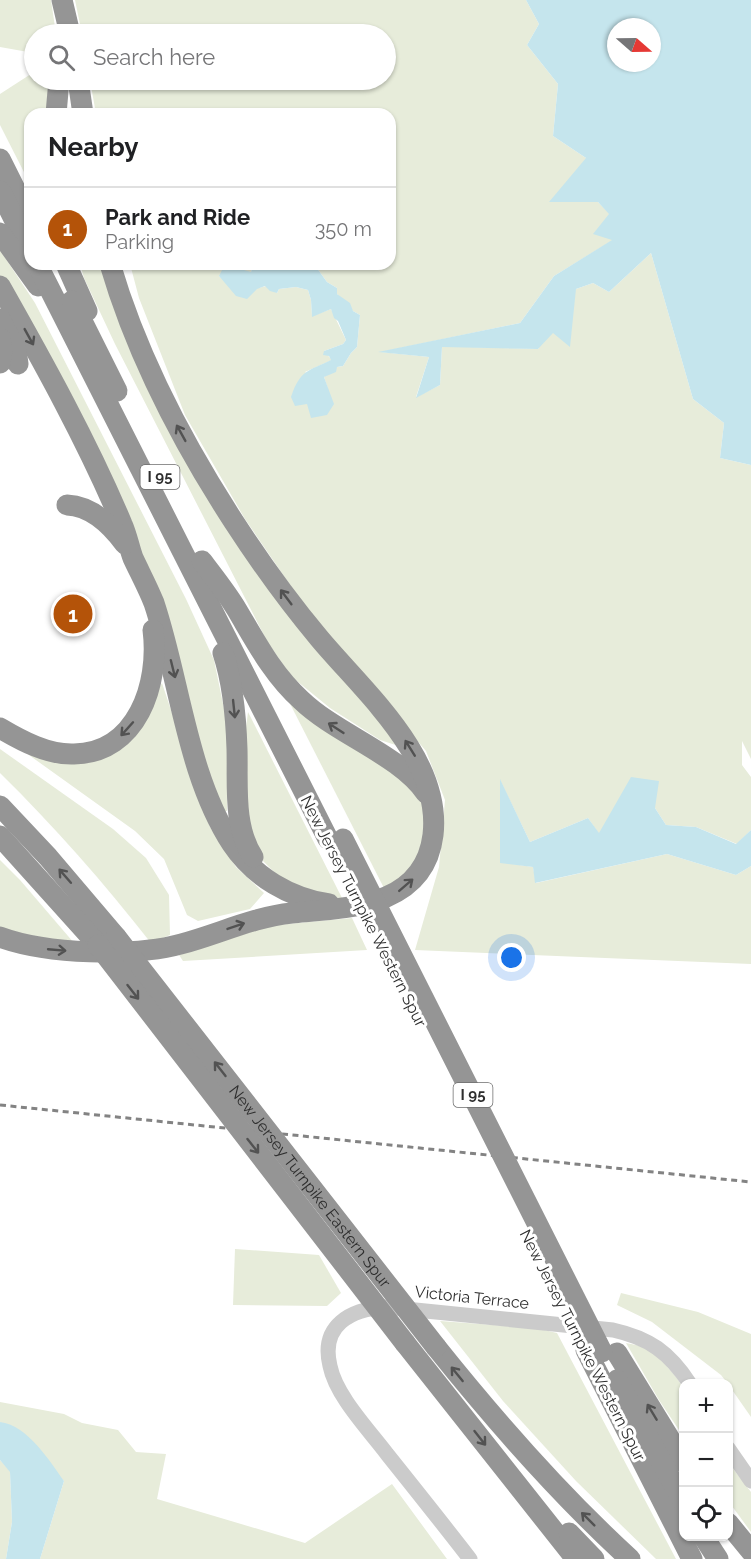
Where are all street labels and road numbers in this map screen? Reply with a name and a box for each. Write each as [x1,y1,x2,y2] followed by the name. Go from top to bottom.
[140,465,180,489] road number: I 95
[297,792,431,1030] street label: New Jersey Turnpike Western Spur
[225,1081,395,1292] street label: New Jersey Turnpike Eastern Spur
[454,1083,492,1107] road number: I 95
[516,1226,650,1464] street label: New Jersey Turnpike Western Spur
[414,1282,530,1313] street label: Victoria Terrace

